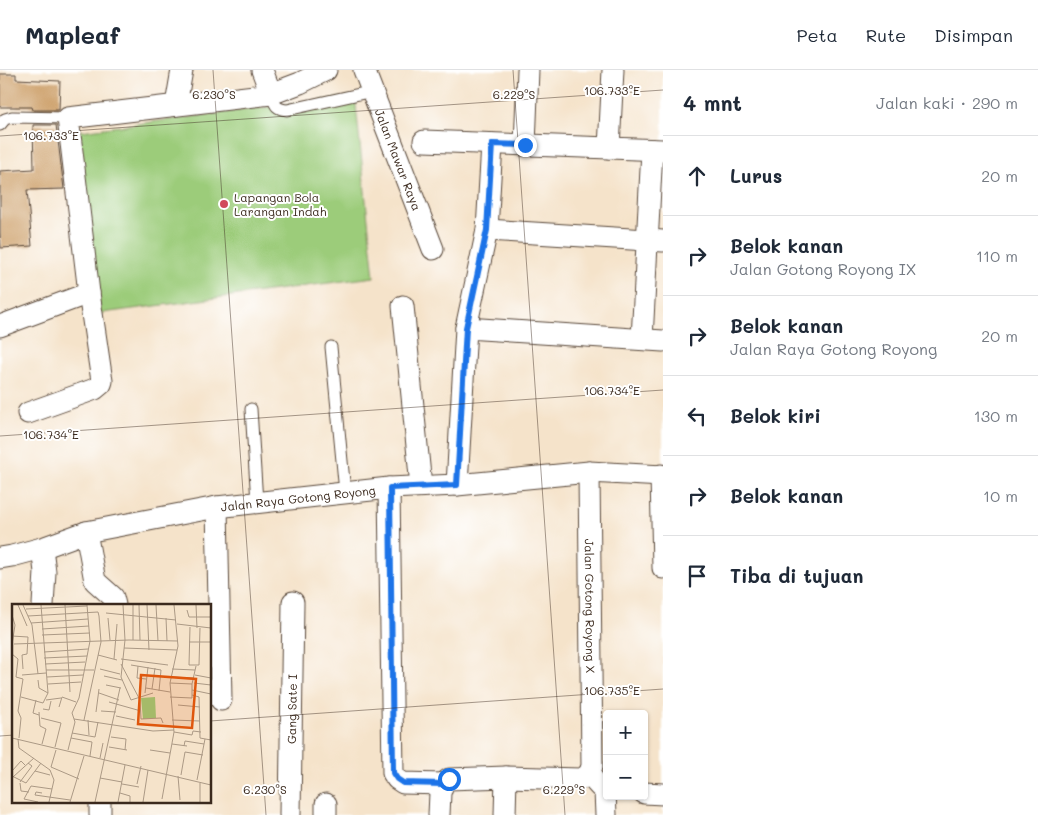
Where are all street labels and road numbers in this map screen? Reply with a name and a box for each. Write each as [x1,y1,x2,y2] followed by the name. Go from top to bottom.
[372,106,425,213] street label: Jalan Mawar Raya
[220,482,376,515] street label: Jalan Raya Gotong Royong
[582,539,599,673] street label: Jalan Gotong Royong X
[283,674,300,744] street label: Gang Sate I

